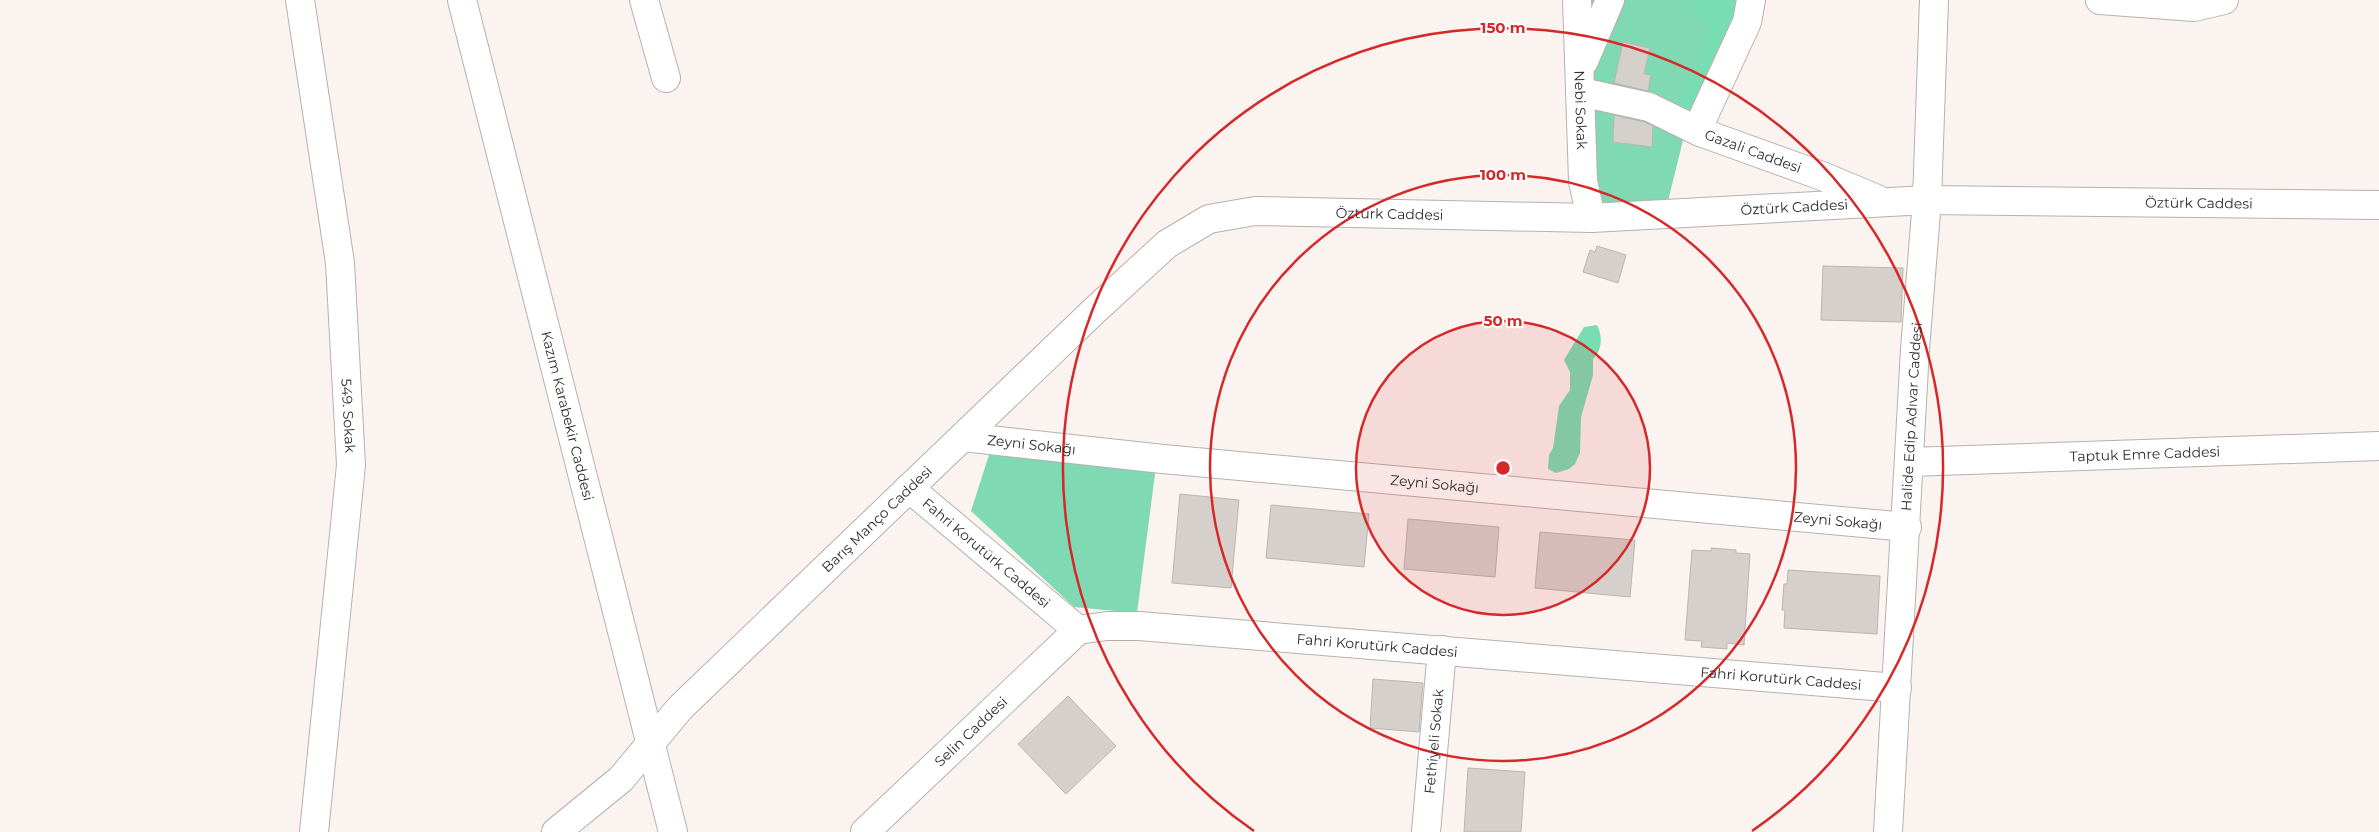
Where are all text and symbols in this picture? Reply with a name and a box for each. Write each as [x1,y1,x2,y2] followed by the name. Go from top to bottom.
[1481,18,1525,37] text: 150 m
[1570,70,1591,150] street label: Nebi Sokak
[1702,125,1804,177] street label: Gazali Caddesi
[1480,165,1526,184] text: 100 m
[2145,193,2253,213] street label: Öztürk Caddesi
[1740,195,1848,219] street label: Öztürk Caddesi
[1335,204,1444,224] street label: Öztürk Caddesi
[1483,311,1523,330] text: 50 m
[1897,322,1926,511] street label: Halide Edip Adıvar Caddesi
[537,329,598,503] street label: Kazım Karabekir Caddesi
[337,378,359,454] street label: 549. Sokak
[986,431,1077,458] street label: Zeyni Sokağı
[2069,442,2220,466] street label: Taptuk Emre Caddesi
[1494,459,1512,477] centre of rings
[818,462,936,576] street label: Barış Manço Caddesi
[1389,471,1480,497] street label: Zeyni Sokağı
[919,494,1054,612] street label: Fahri Korutürk Caddesi
[1793,508,1883,534] street label: Zeyni Sokağı
[1296,630,1458,661] street label: Fahri Korutürk Caddesi
[1700,663,1862,694] street label: Fahri Korutürk Caddesi
[1420,687,1448,795] street label: Fethiyeli Sokak
[931,693,1011,770] street label: Selin Caddesi

